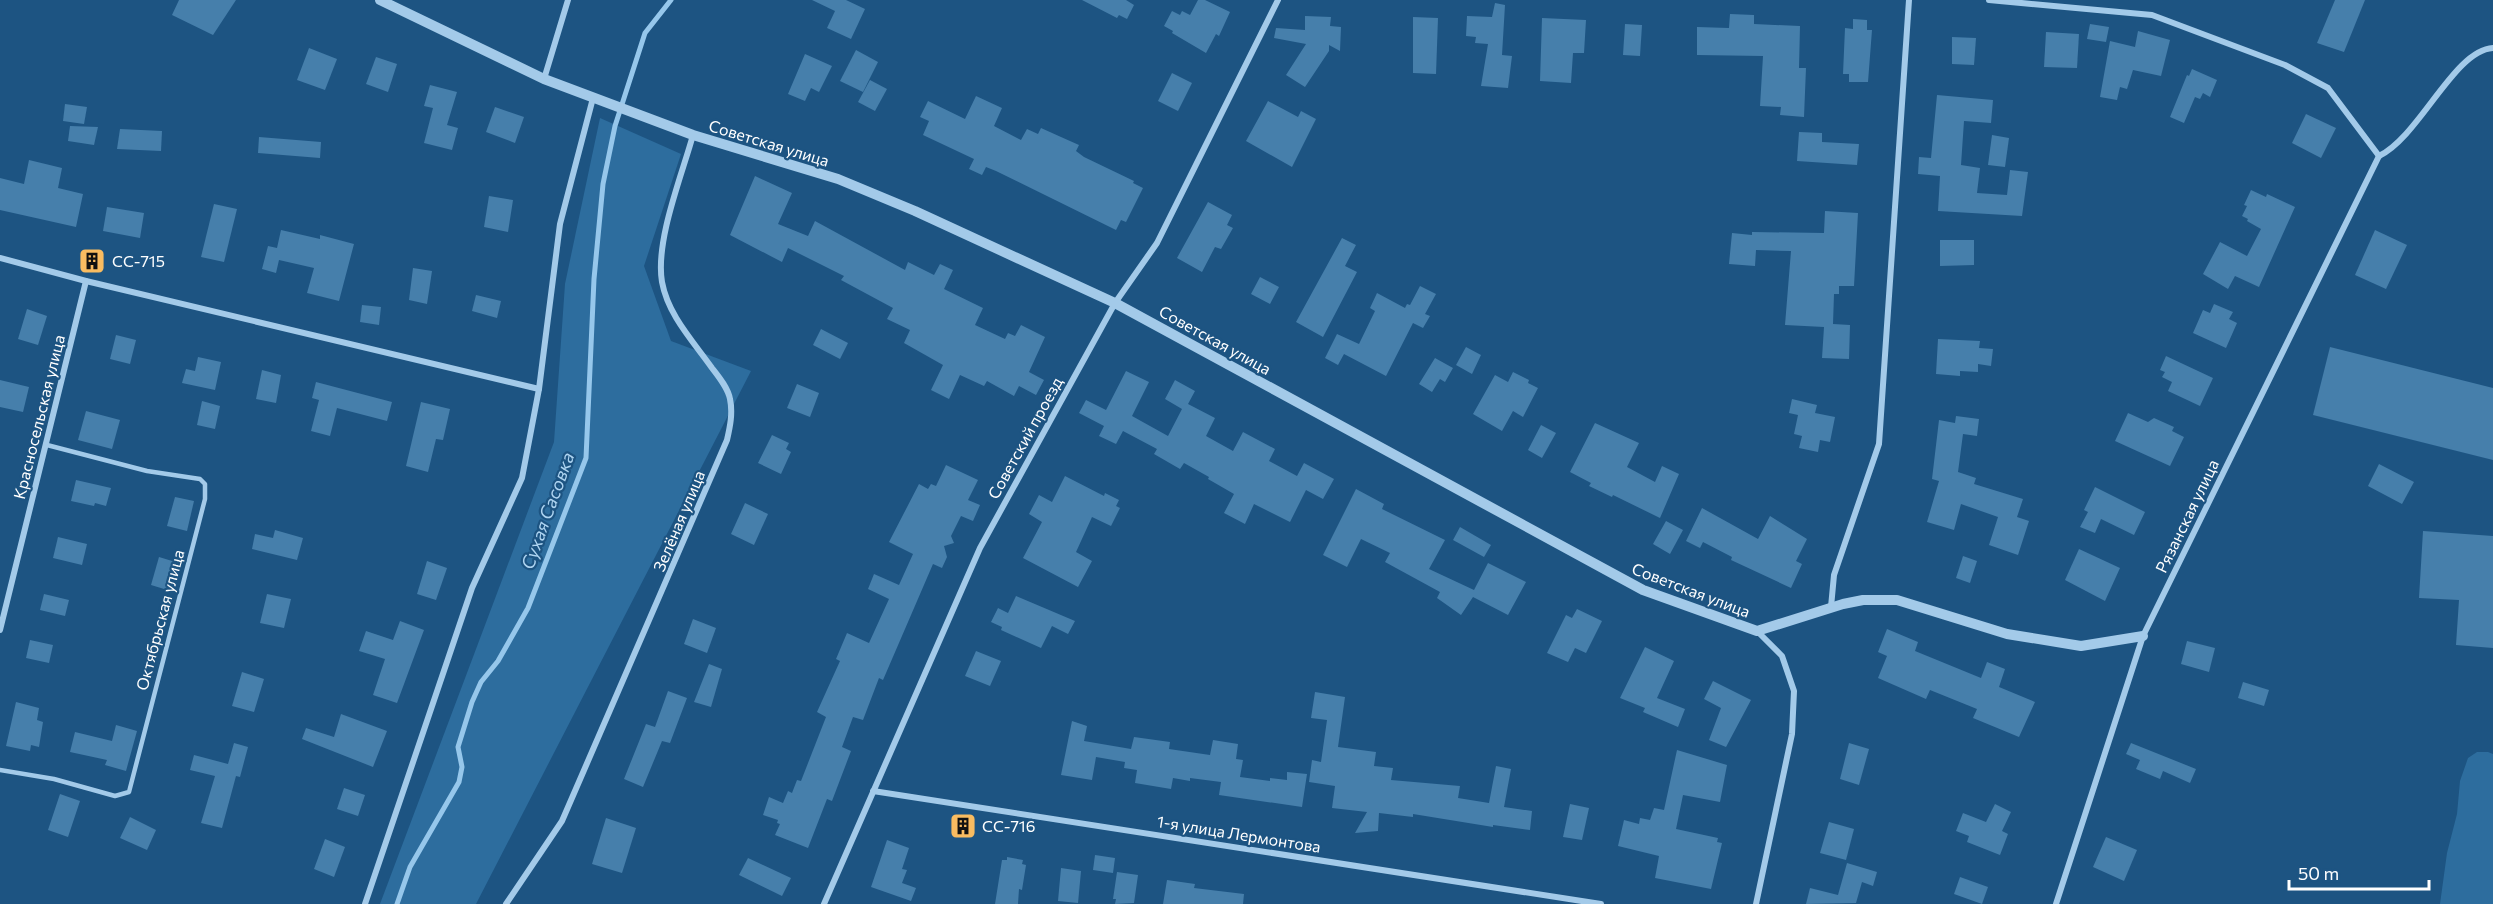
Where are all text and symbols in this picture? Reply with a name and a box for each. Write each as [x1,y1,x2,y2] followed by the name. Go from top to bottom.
[707,115,832,170] street label: Советская улица
[77,246,107,276] building icon: СС-715
[112,251,165,270] place label: СС-715
[1156,301,1274,378] street label: Советская улица
[9,333,68,501] street label: Красносельская улица
[983,373,1066,502] street label: Советский проезд
[516,449,578,572] water label: Сухая Сасовка
[2151,456,2222,575] street label: Рязанская улица
[649,467,708,574] street label: Зелёная улица
[132,547,187,692] street label: Октябрьская улица
[1629,558,1753,621] street label: Советская улица
[948,811,978,841] building icon: СС-716
[1156,811,1322,856] street label: 1-я улица Лермонтова
[982,816,1035,835] place label: СС-716
[2289,853,2428,891] scale bar
[2298,862,2339,884] text: 50 m

